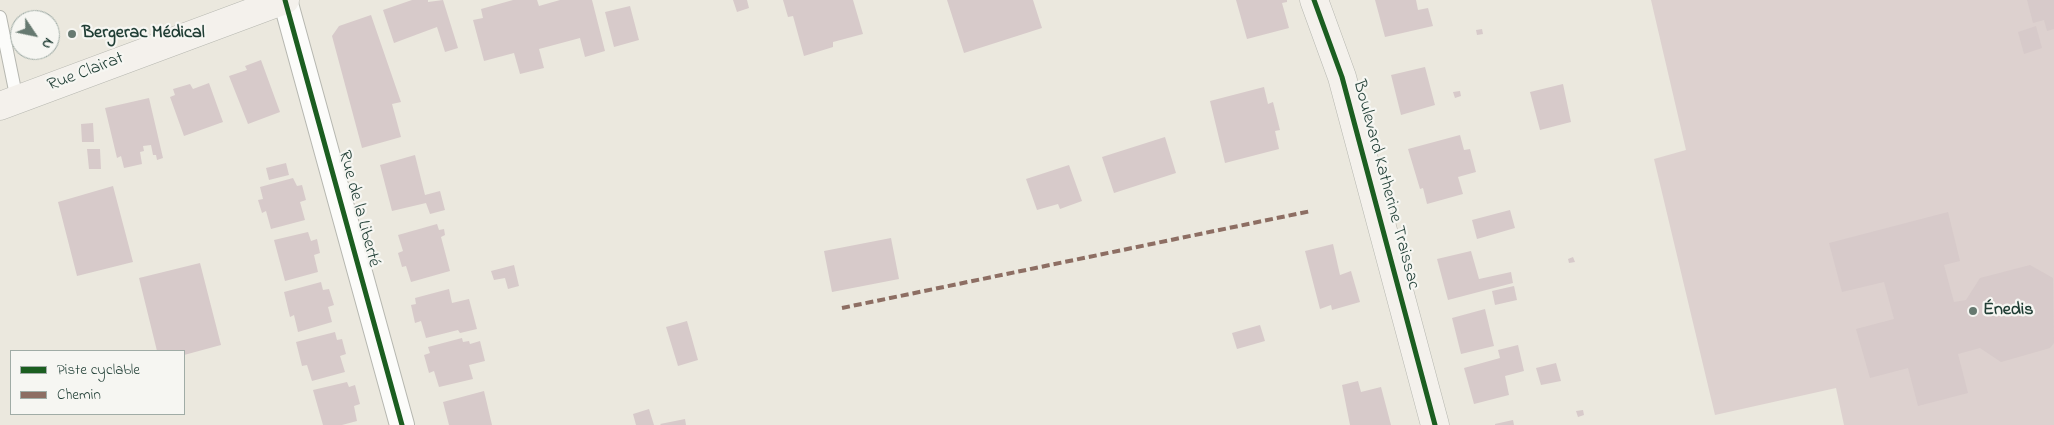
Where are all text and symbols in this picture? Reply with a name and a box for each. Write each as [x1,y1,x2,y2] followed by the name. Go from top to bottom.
[10,10,60,60] north arrow
[82,23,205,45] place label: Bergerac Médical
[66,28,78,40] marker: Bergerac Médical
[36,33,58,53] text: N
[45,49,127,97] street label: Rue Clairat
[1347,78,1423,292] street label: Boulevard Katherine Traissac
[332,148,384,270] street label: Rue de la Liberté
[1983,300,2033,322] place label: Énedis
[1967,305,1979,317] marker: Énedis
[10,350,185,415] legend
[57,359,140,381] text: Piste cyclable
[57,384,101,406] text: Chemin

